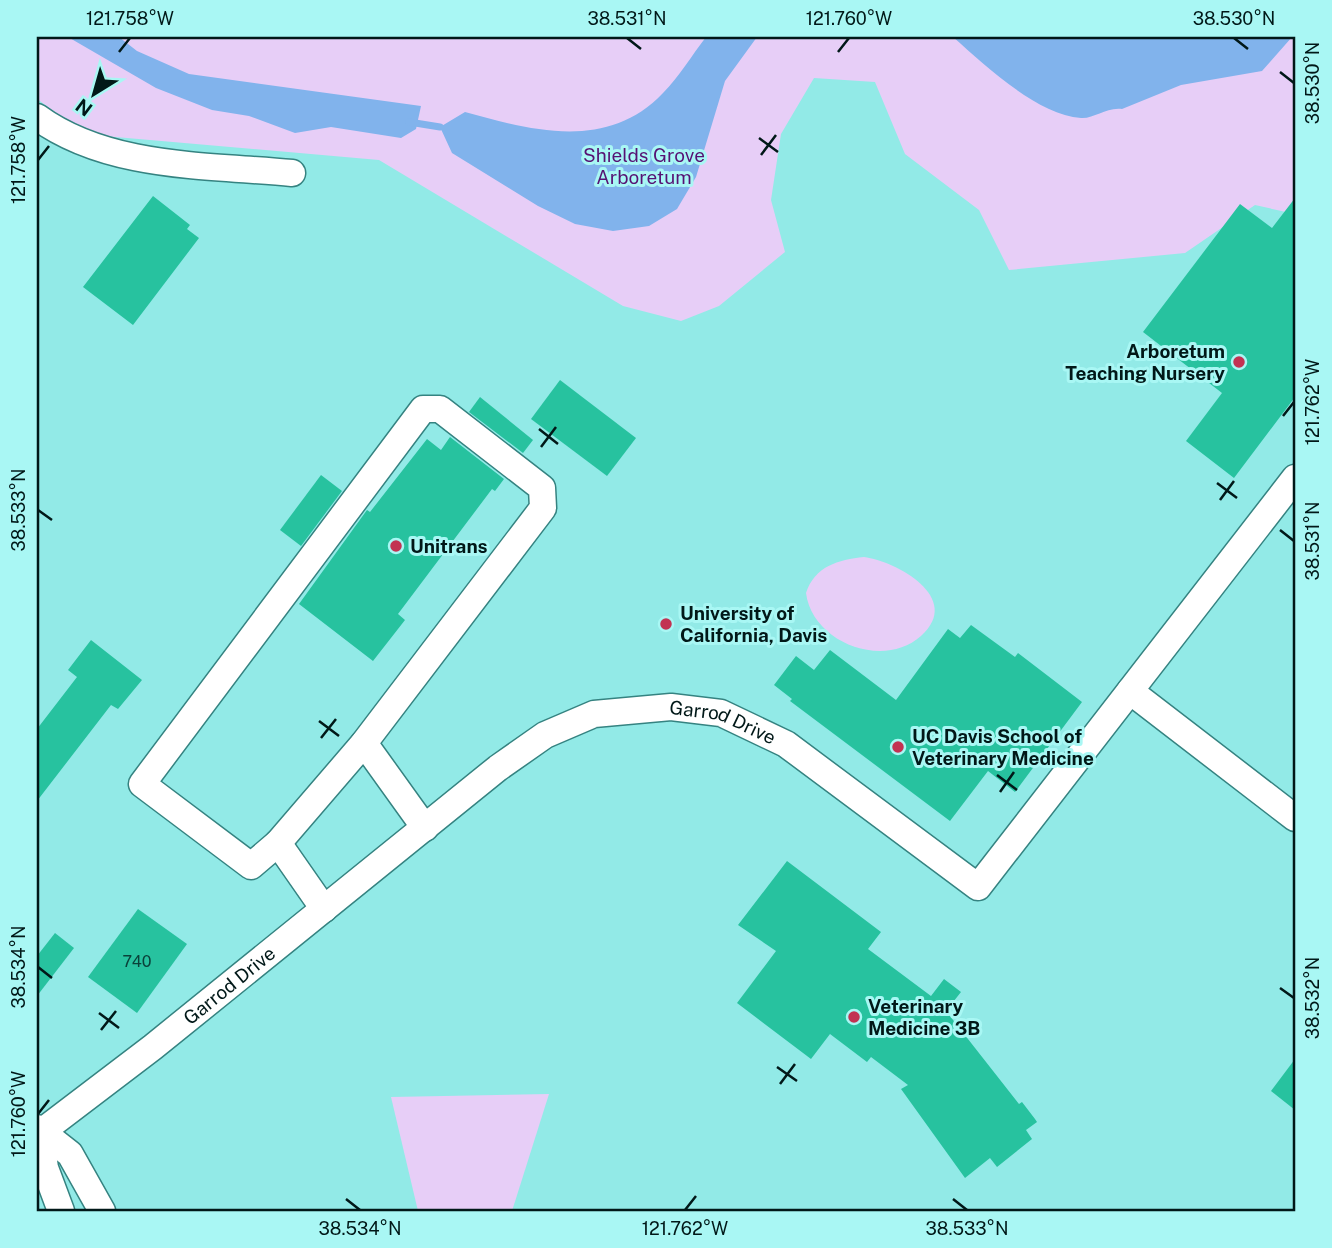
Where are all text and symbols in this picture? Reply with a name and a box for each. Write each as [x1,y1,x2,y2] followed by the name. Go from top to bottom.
[86,8,174,29] text: 121.758°W
[587,8,667,29] text: 38.531°N
[806,8,892,29] text: 121.760°W
[1193,8,1275,29] text: 38.530°N
[1302,42,1323,124] text: 38.530°N
[60,60,130,130] north arrow
[71,94,96,121] text: N
[8,116,29,204] text: 121.758°W
[583,144,705,188] park label: Shields Grove Arboretum
[1065,340,1225,384] place label: Arboretum Teaching Nursery
[1231,354,1247,370] marker: Arboretum Teaching Nursery
[1302,359,1323,445] text: 121.762°W
[8,469,29,551] text: 38.533°N
[1302,501,1323,581] text: 38.531°N
[410,535,488,557] place label: Unitrans
[388,538,404,554] marker: Unitrans
[680,602,827,646] place label: University of California, Davis
[658,616,674,632] marker: University of California, Davis
[668,696,780,749] street label: Garrod Drive
[912,725,1094,769] place label: UC Davis School of Veterinary Medicine
[890,739,906,755] marker: UC Davis School of Veterinary Medicine
[8,926,29,1009] text: 38.534°N
[179,942,279,1029] street label: Garrod Drive
[122,952,152,971] house number: 740
[1302,957,1323,1039] text: 38.532°N
[868,995,980,1039] place label: Veterinary Medicine 3B
[846,1009,862,1025] marker: Veterinary Medicine 3B
[8,1071,29,1157] text: 121.760°W
[319,1218,402,1239] text: 38.534°N
[642,1218,728,1239] text: 121.762°W
[926,1218,1008,1239] text: 38.533°N

